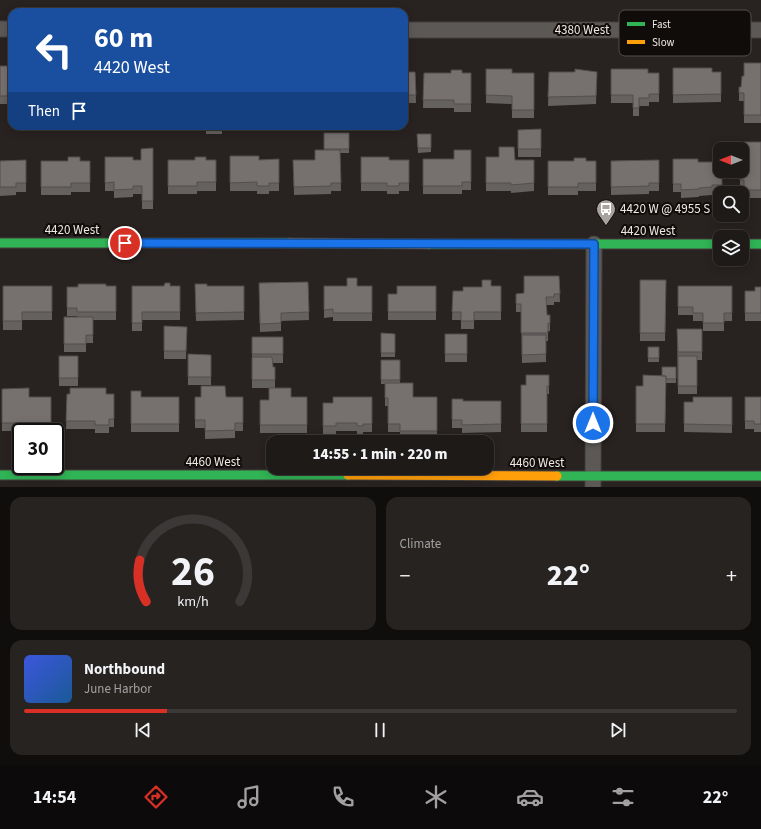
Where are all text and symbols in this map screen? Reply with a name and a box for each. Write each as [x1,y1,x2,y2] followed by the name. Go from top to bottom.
[619,10,751,56] legend
[652,17,671,32] text: Fast
[94,18,153,58] text: 60 m
[555,21,610,39] street label: 4380 West
[28,24,80,76] icon: left
[652,35,675,50] text: Slow
[94,55,170,80] text: 4420 West
[68,100,90,122] icon: arrive
[28,101,60,122] text: Then
[713,142,749,178] north arrow
[713,142,749,266] map controls
[713,186,749,222] button: search
[595,198,617,226] bus stop icon: 4420 W @ 4955 S
[620,200,710,218] place label: 4420 W @ 4955 S
[45,221,100,239] street label: 4420 West
[621,222,676,240] street label: 4420 West
[108,226,142,260] pin
[713,230,749,266] button: layers
[114,232,136,254] icon: arrive
[572,402,614,444] position arrow
[12,423,64,475] speed limit sign: 30
[313,444,447,465] text: 14:55 · 1 min · 220 m
[186,453,241,471] street label: 4460 West
[510,454,565,472] street label: 4460 West
[400,535,441,553] text: Climate
[171,541,215,601] text: 26
[547,554,590,597] text: 22°
[400,560,410,592] text: −
[726,560,737,592] text: +
[177,590,209,611] text: km/h
[84,659,165,680] text: Northbound
[84,680,152,698] text: June Harbor
[132,719,154,741] icon: previous
[369,719,391,741] icon: pause
[607,719,629,741] icon: next
[142,783,170,811] icon: directions
[235,783,263,811] icon: music
[329,783,357,811] icon: phone
[422,783,450,811] icon: climate
[516,783,544,811] icon: car
[609,783,637,811] icon: filters
[33,785,76,810] text: 14:54
[703,785,728,810] text: 22°

